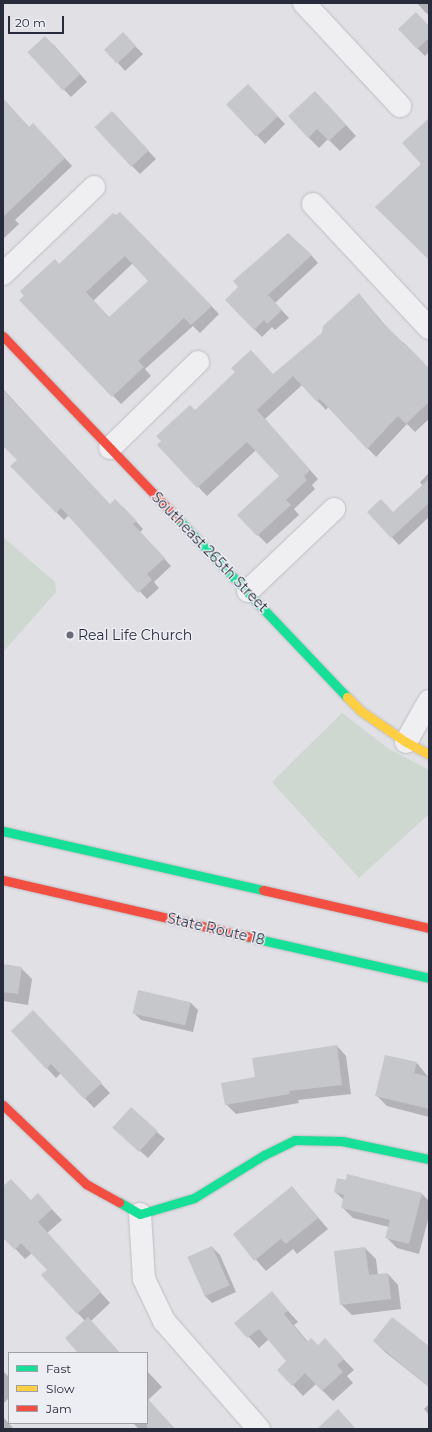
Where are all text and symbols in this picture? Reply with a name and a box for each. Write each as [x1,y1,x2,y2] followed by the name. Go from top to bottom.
[10,8,66,34] scale bar
[15,15,46,30] text: 20 m
[148,489,272,615] street label: Southeast 265th Street
[78,627,192,643] place label: Real Life Church
[65,630,75,640] marker: Real Life Church
[166,910,266,948] street label: State Route 18
[8,1352,148,1424] legend
[46,1361,71,1376] text: Fast
[46,1381,75,1396] text: Slow
[46,1401,72,1416] text: Jam

